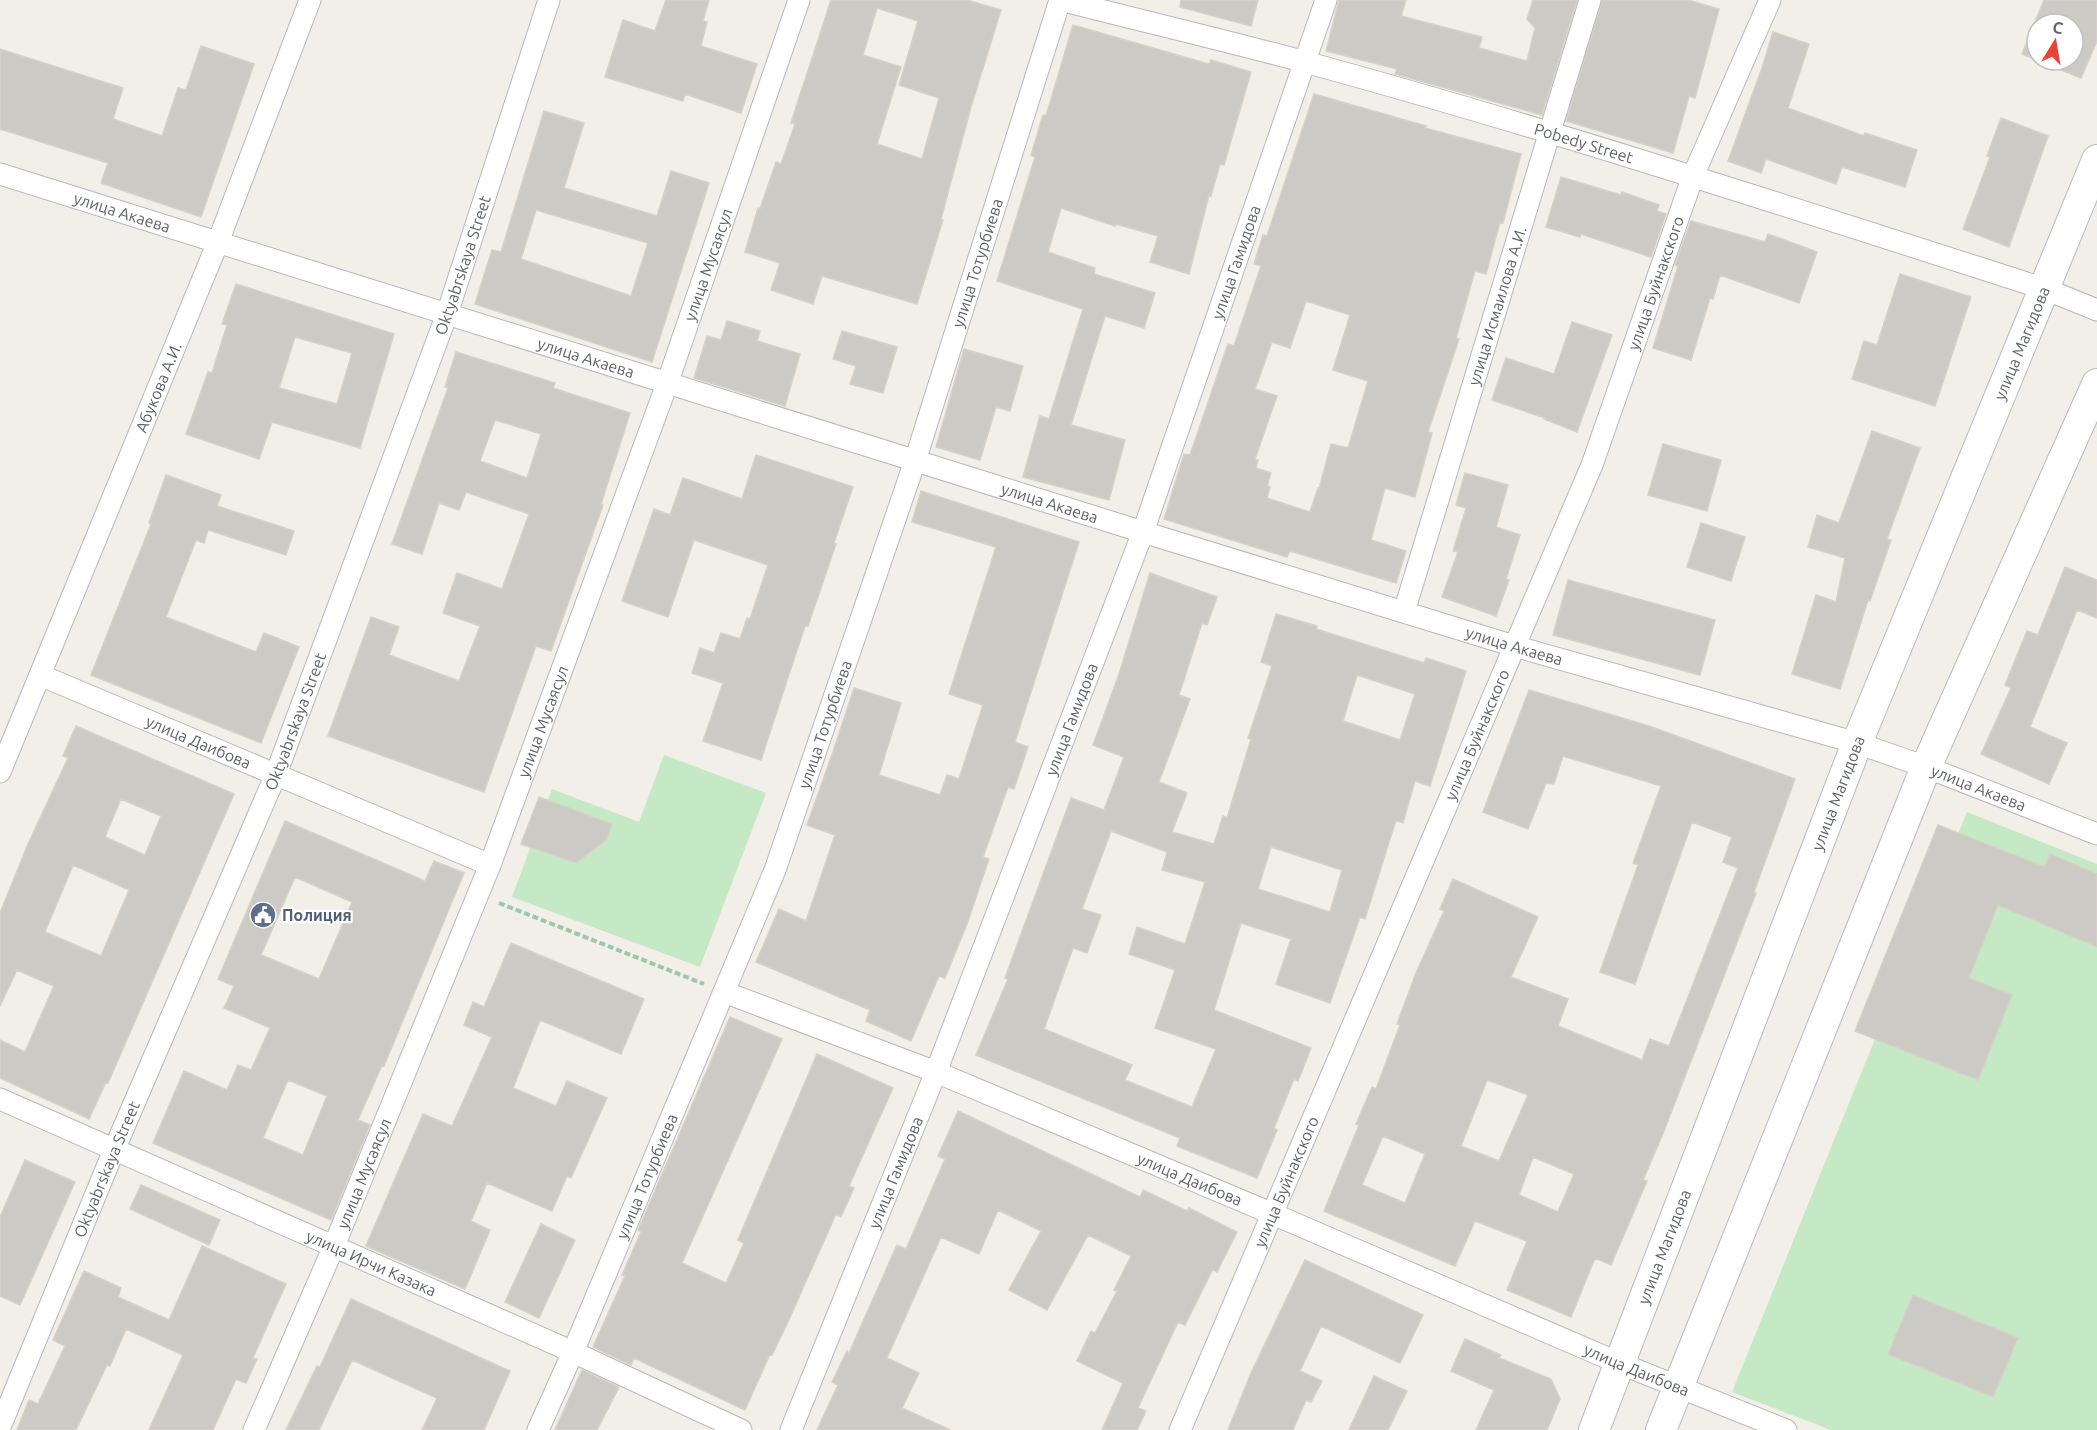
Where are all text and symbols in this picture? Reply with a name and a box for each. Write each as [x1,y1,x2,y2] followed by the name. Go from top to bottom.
[2025,12,2085,72] north arrow
[2051,17,2065,37] text: С
[1532,119,1636,167] street label: Pobedy Street
[72,189,173,236] street label: улица Акаева
[431,192,494,337] street label: Oktyabrskaya Street
[949,196,1006,330] street label: улица Тотурбиева
[1208,203,1264,321] street label: улица Гамидова
[680,206,736,323] street label: улица Мусаясул
[1624,214,1687,352] street label: улица Буйнакского
[1464,224,1530,388] street label: улица Исмаилова А.И.
[1990,284,2053,403] street label: улица Магидова
[535,334,636,381] street label: улица Акаева
[132,340,185,435] street label: Абукова А.И.
[999,479,1100,526] street label: улица Акаева
[1464,623,1565,668] street label: улица Акаева
[261,649,330,793] street label: Oktyabrskaya Street
[795,658,855,791] street label: улица Тотурбиева
[1041,660,1101,778] street label: улица Гамидова
[514,663,572,780] street label: улица Мусаясул
[1441,666,1513,803] street label: улица Буйнакского
[143,712,254,772] street label: улица Даибова
[1808,733,1868,853] street label: улица Магидова
[1929,761,2029,814] street label: улица Акаева
[248,900,278,930] public building icon: Полиция
[282,906,352,924] place label: Полиция
[70,1098,143,1240] street label: Oktyabrskaya Street
[612,1111,681,1242] street label: улица Тотурбиева
[1250,1113,1322,1250] street label: улица Буйнакского
[865,1114,926,1231] street label: улица Гамидова
[333,1116,394,1231] street label: улица Мусаясул
[1135,1149,1245,1209] street label: улица Даибова
[1634,1187,1694,1307] street label: улица Магидова
[304,1226,439,1300] street label: улица Ирчи Казака
[1581,1340,1692,1399] street label: улица Даибова

